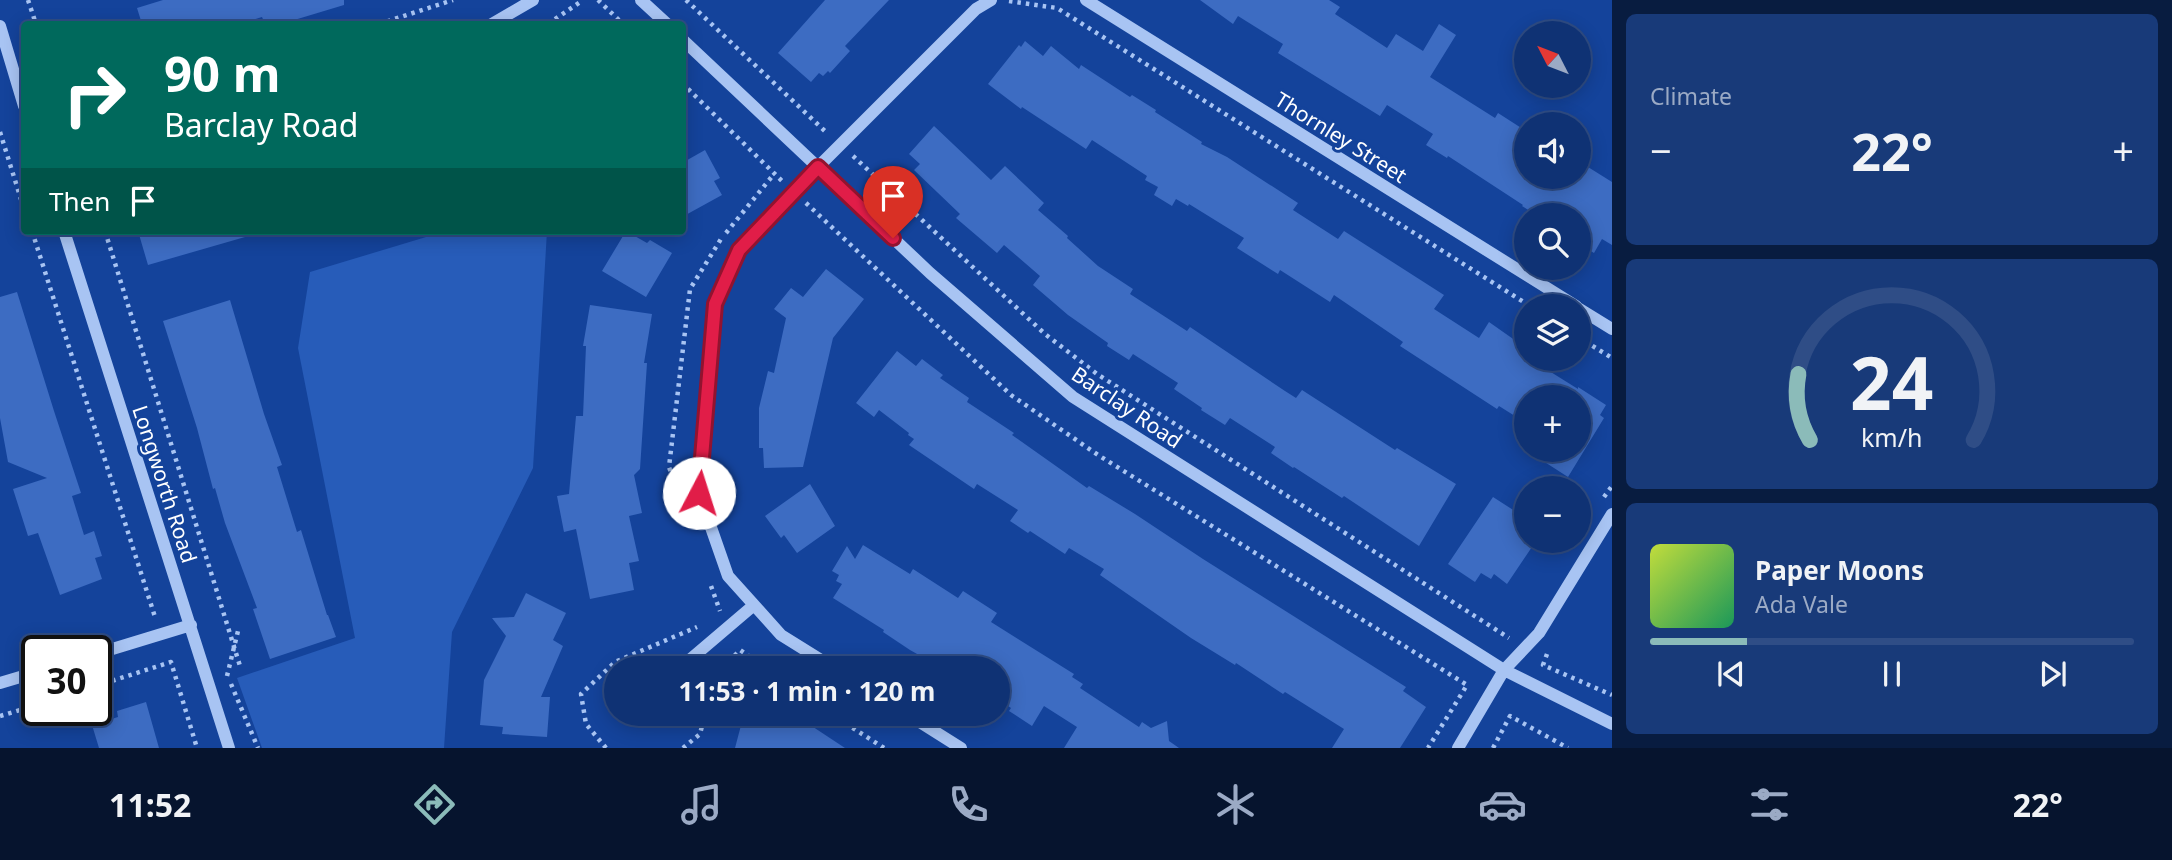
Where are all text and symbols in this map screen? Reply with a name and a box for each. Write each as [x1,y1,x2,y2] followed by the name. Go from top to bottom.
[1514,21,1591,98] north arrow
[1514,21,1591,553] map controls
[164,40,281,106] text: 90 m
[49,49,140,140] icon: right
[1650,80,1732,112] text: Climate
[1270,85,1413,189] street label: Thornley Street
[164,103,358,146] text: Barclay Road
[1514,112,1591,189] button: sound
[1851,115,1933,186] text: 22°
[1650,124,1672,176] text: −
[2112,124,2134,176] text: +
[863,166,923,238] pin
[874,177,912,215] icon: arrive
[124,182,162,220] icon: arrive
[49,183,110,219] text: Then
[1514,203,1591,280] button: search
[1514,294,1591,371] button: layers
[1850,332,1934,431] text: 24
[1066,360,1188,454] street label: Barclay Road
[1514,385,1591,462] button: +
[126,402,204,566] street label: Longworth Road
[1861,420,1923,454] text: km/h
[662,456,736,530] position arrow
[1514,476,1591,553] button: −
[1755,552,1924,588] text: Paper Moons
[1755,588,1848,620] text: Ada Vale
[21,635,112,726] speed limit sign: 30
[1712,655,1750,693] icon: previous
[1873,655,1911,693] icon: pause
[2034,655,2072,693] icon: next
[679,673,935,709] text: 11:53 · 1 min · 120 m
[410,780,459,829] icon: directions
[677,780,726,829] icon: music
[944,780,993,829] icon: phone
[1211,780,1260,829] icon: climate
[1478,780,1527,829] icon: car
[1745,780,1794,829] icon: filters
[109,783,191,826] text: 11:52
[2013,783,2063,826] text: 22°

